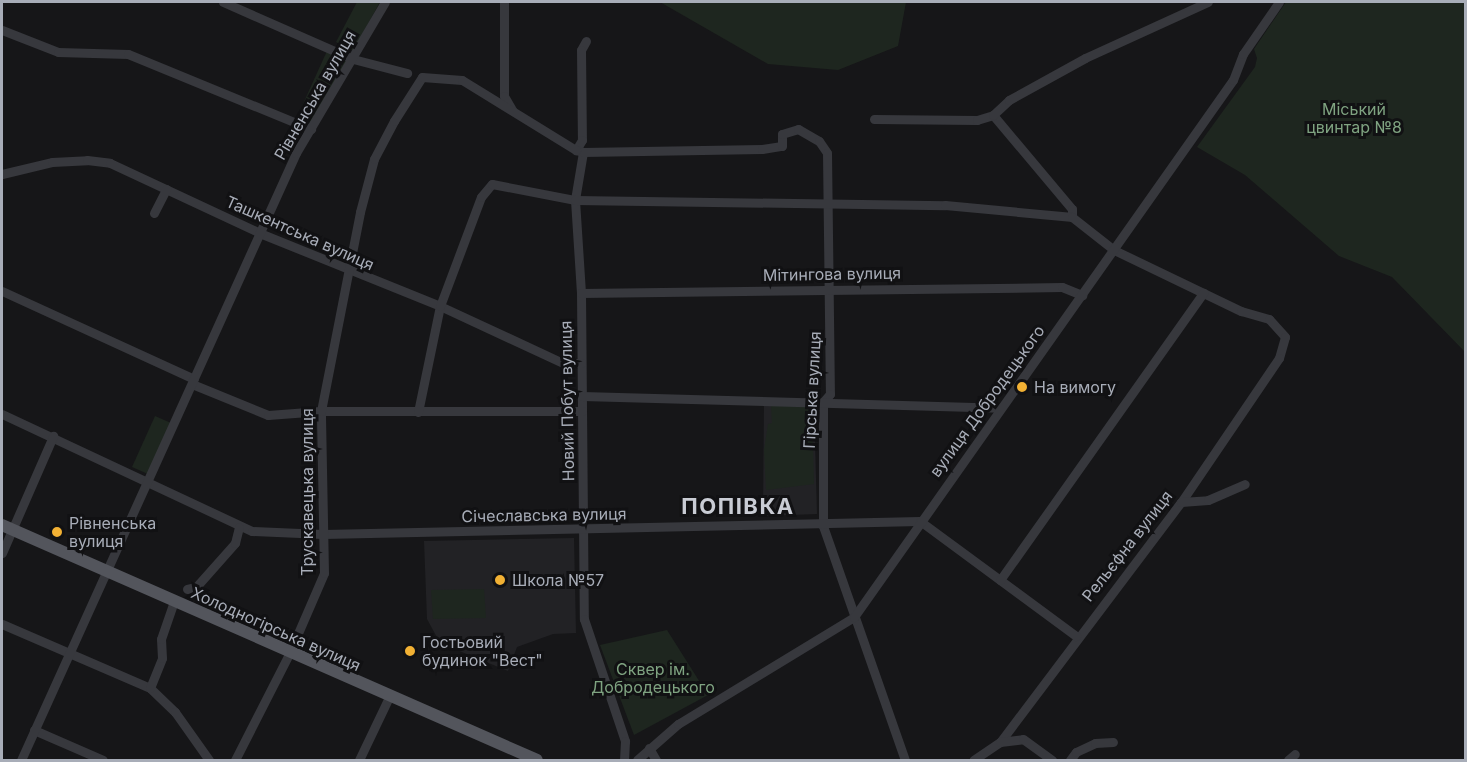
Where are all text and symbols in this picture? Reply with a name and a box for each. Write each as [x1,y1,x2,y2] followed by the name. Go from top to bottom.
[270,27,360,163] street label: Рівненська вулиця
[1306,99,1402,137] park label: Міський цвинтар №8
[223,192,377,274] street label: Ташкентська вулиця
[763,263,901,285] street label: Мітингова вулиця
[556,321,578,481] street label: Новий Побут вулиця
[926,322,1048,480] street label: вулиця Добродецького
[799,331,825,449] street label: Гірська вулиця
[1034,377,1116,397] place label: На вимогу
[1015,380,1029,394] marker: На вимогу
[297,408,317,576] street label: Трускавецька вулиця
[1078,487,1176,605] street label: Рельєфна вулиця
[681,494,795,520] district label: ПОПІВКА
[461,504,627,526] street label: Січеславська вулиця
[69,513,156,551] place label: Рівненська вулиця
[50,525,64,539] marker: Рівненська вулиця
[512,570,604,590] place label: Школа №57
[493,573,507,587] marker: Школа №57
[188,583,364,675] street label: Холодногірська вулиця
[422,632,543,670] place label: Гостьовий будинок "Вест"
[403,644,417,658] marker: Гостьовий будинок "Вест"
[591,659,715,697] park label: Сквер ім. Добродецького

